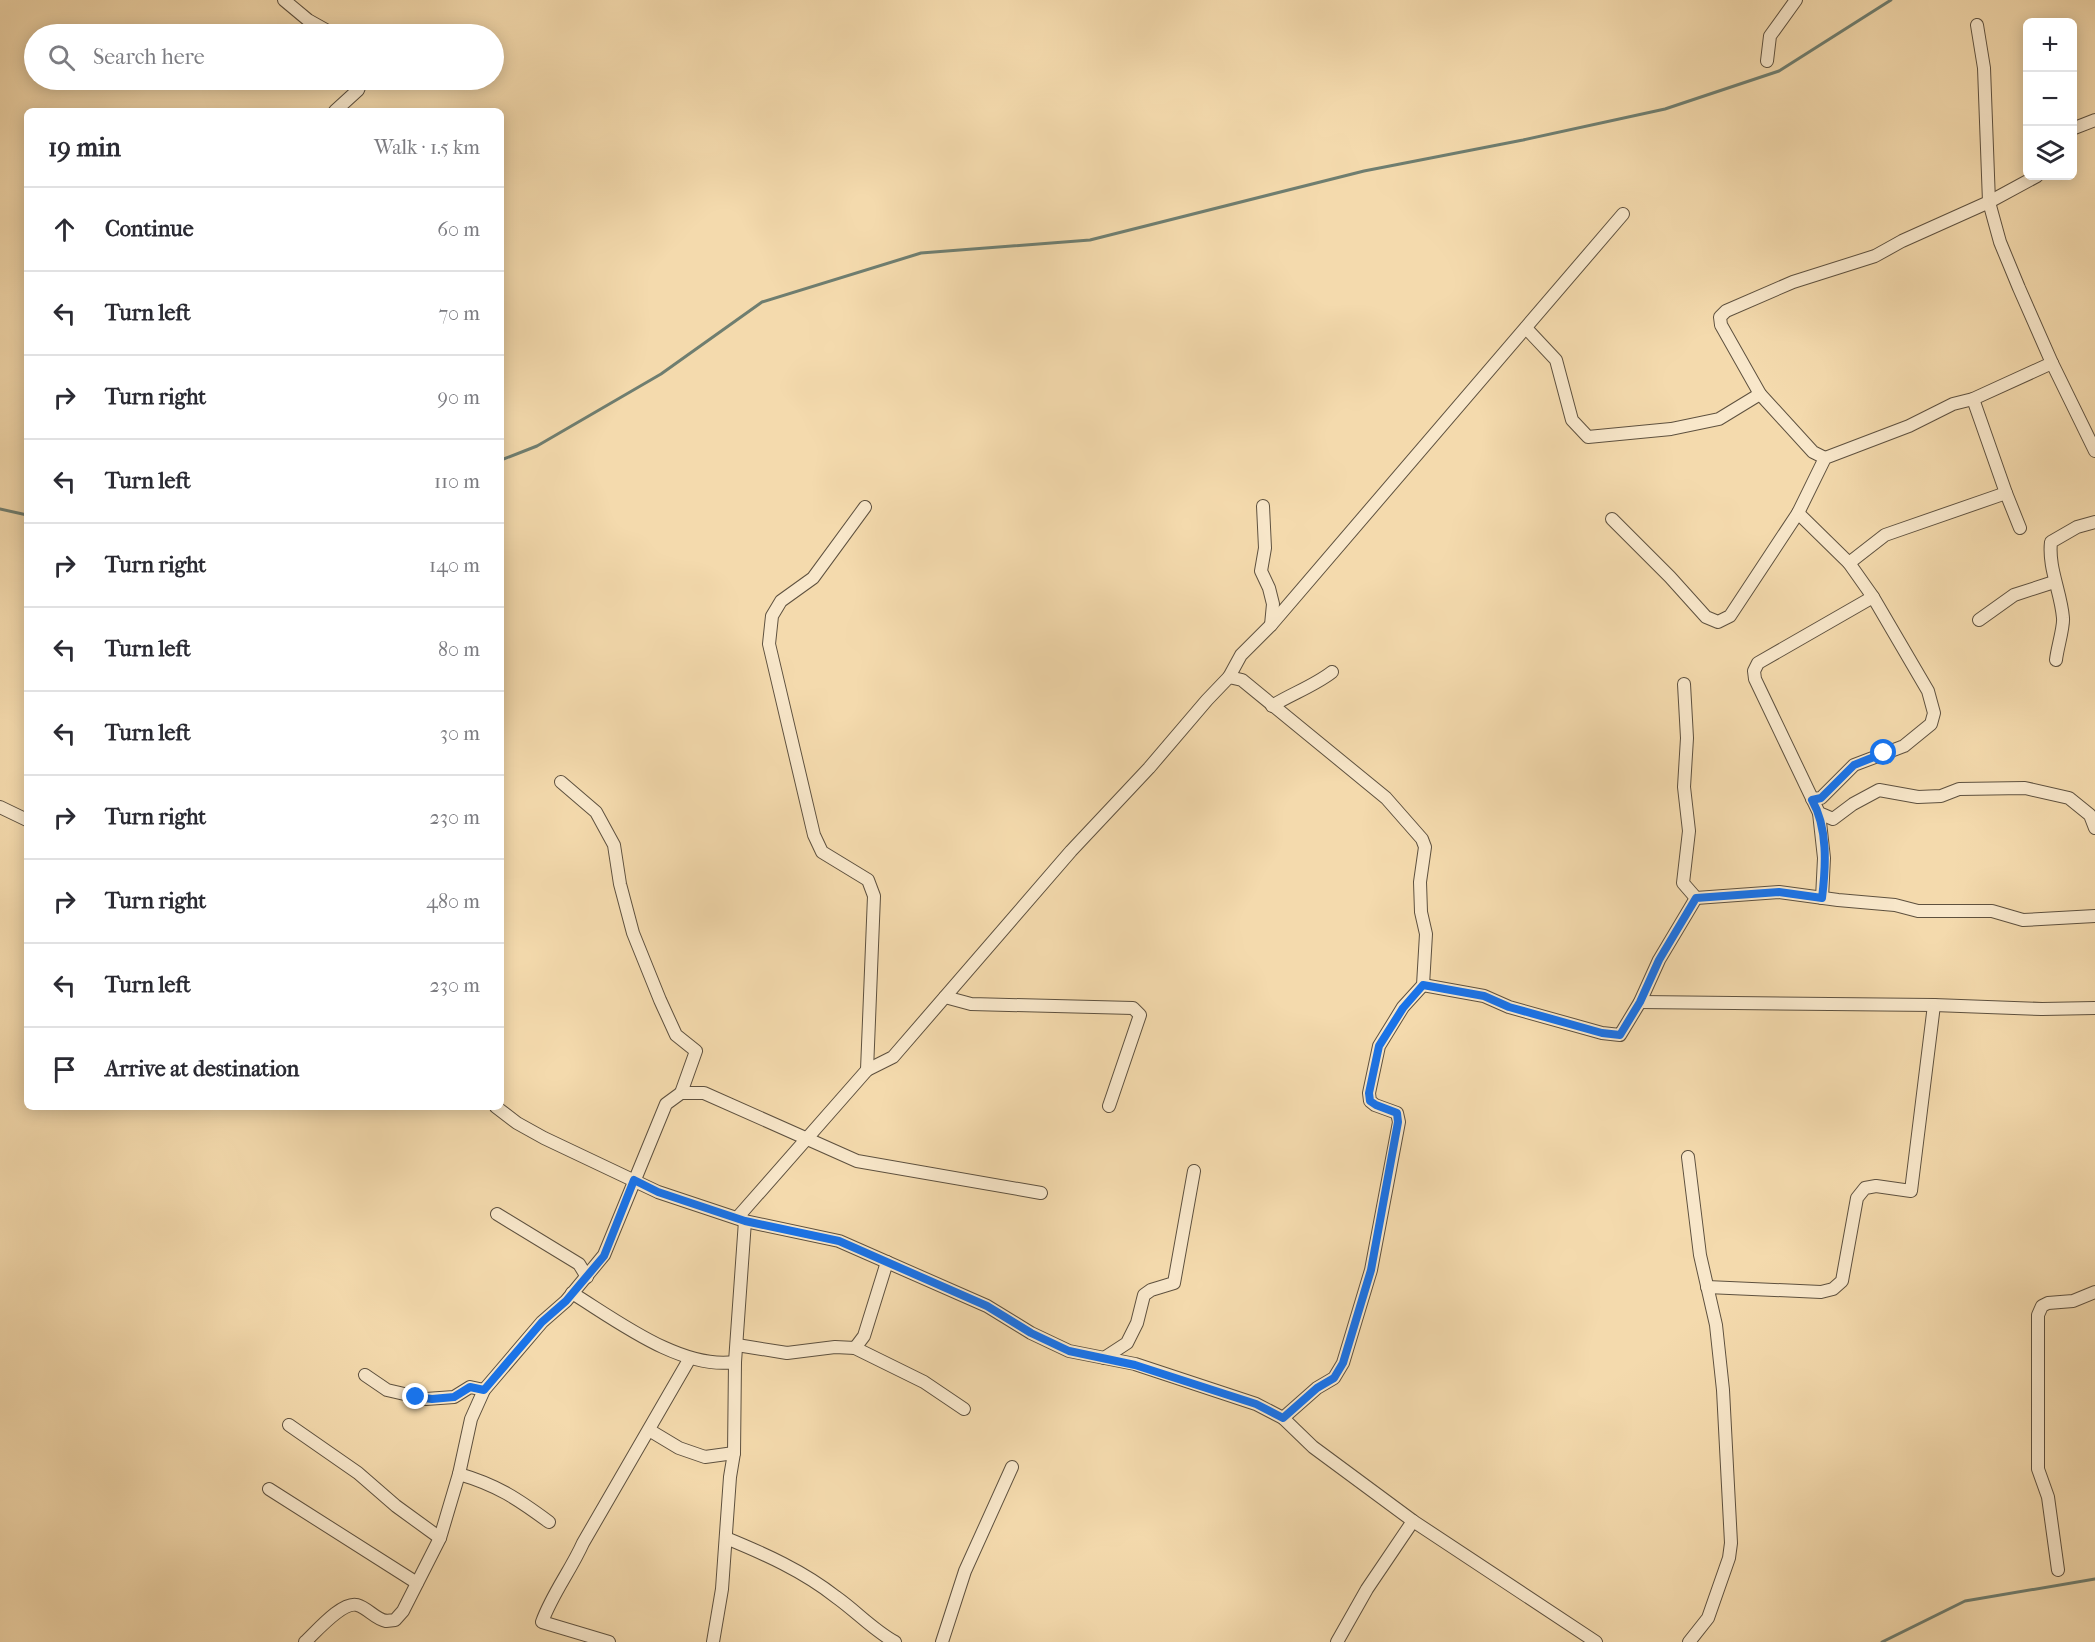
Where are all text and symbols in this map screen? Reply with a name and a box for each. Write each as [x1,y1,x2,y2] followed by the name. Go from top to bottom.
[2023,18,2077,180] map controls
[2023,18,2077,72] button: +
[24,24,504,90] search box
[45,41,78,74] icon: search
[93,44,205,70] text: Search here
[2023,72,2077,126] button: −
[2023,126,2077,180] button: layers
[48,132,121,163] text: 19 min
[374,136,480,159] text: Walk · 1.5 km
[48,213,81,246] icon: ahead
[105,216,194,242] text: Continue
[437,218,480,241] text: 60 m
[48,297,81,330] icon: left
[105,300,191,326] text: Turn left
[438,302,480,325] text: 70 m
[48,381,81,414] icon: right
[105,384,206,410] text: Turn right
[438,386,480,409] text: 90 m
[48,465,81,498] icon: left
[105,468,191,494] text: Turn left
[434,470,480,493] text: 110 m
[48,549,81,582] icon: right
[105,552,206,578] text: Turn right
[429,554,480,577] text: 140 m
[48,633,81,666] icon: left
[105,636,191,662] text: Turn left
[438,638,480,661] text: 80 m
[48,717,81,750] icon: left
[105,720,191,746] text: Turn left
[440,722,480,745] text: 30 m
[1870,739,1896,765] route start
[48,801,81,834] icon: right
[105,804,206,830] text: Turn right
[430,806,480,829] text: 230 m
[48,885,81,918] icon: right
[105,888,206,914] text: Turn right
[426,890,480,913] text: 480 m
[48,969,81,1002] icon: left
[105,972,191,998] text: Turn left
[430,974,480,997] text: 230 m
[48,1053,81,1086] icon: arrive
[105,1056,299,1082] text: Arrive at destination
[402,1383,428,1409] route end

